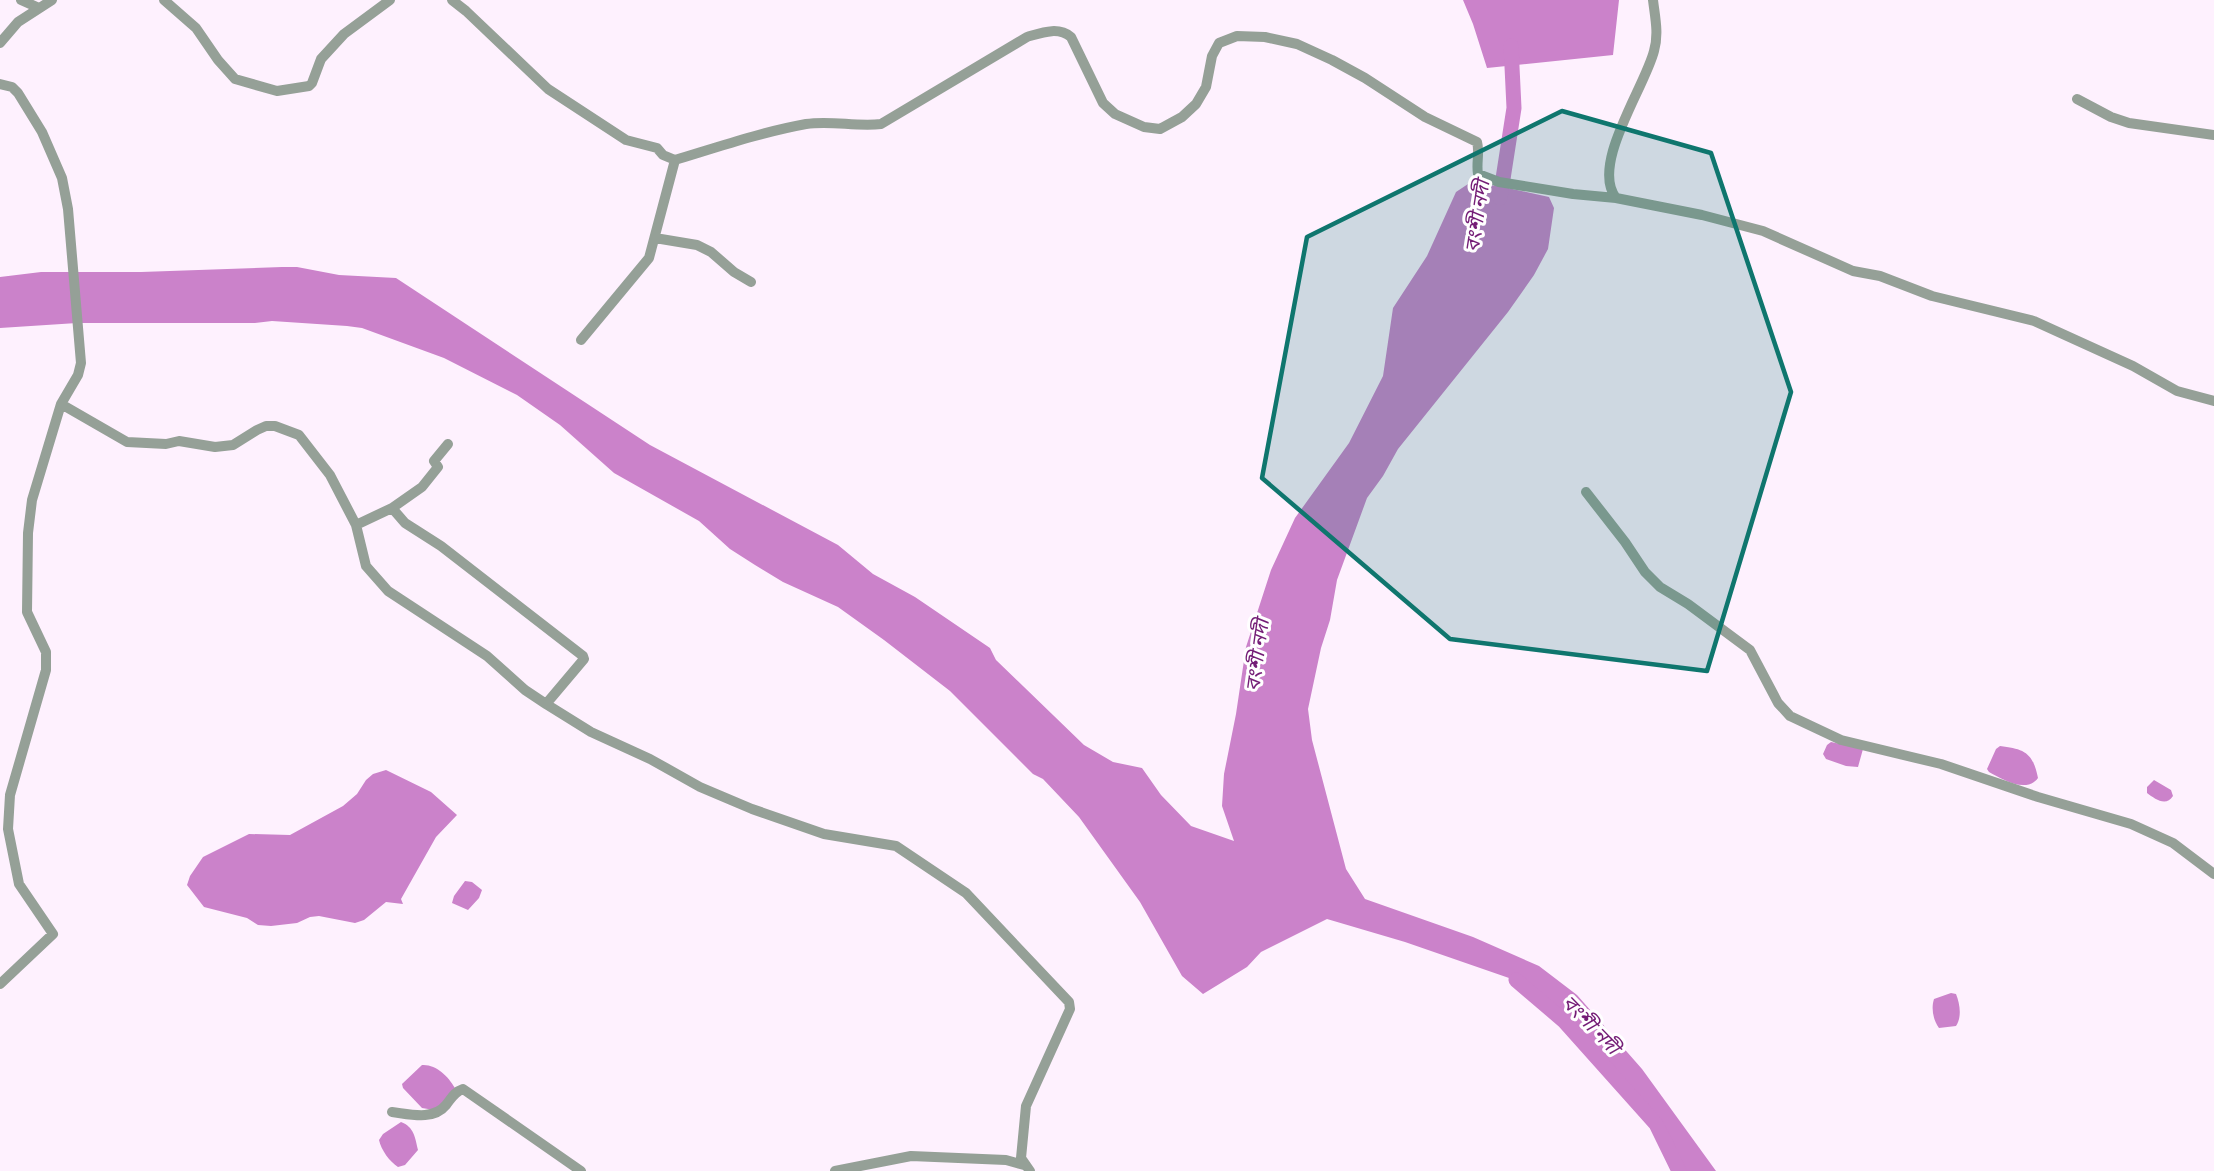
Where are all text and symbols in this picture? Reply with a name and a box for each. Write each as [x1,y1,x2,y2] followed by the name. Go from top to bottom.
[1458,175,1494,254] water label: বংশী নদী
[1239,614,1273,693] water label: বংশী নদী
[1558,990,1628,1061] water label: বংশী নদী

